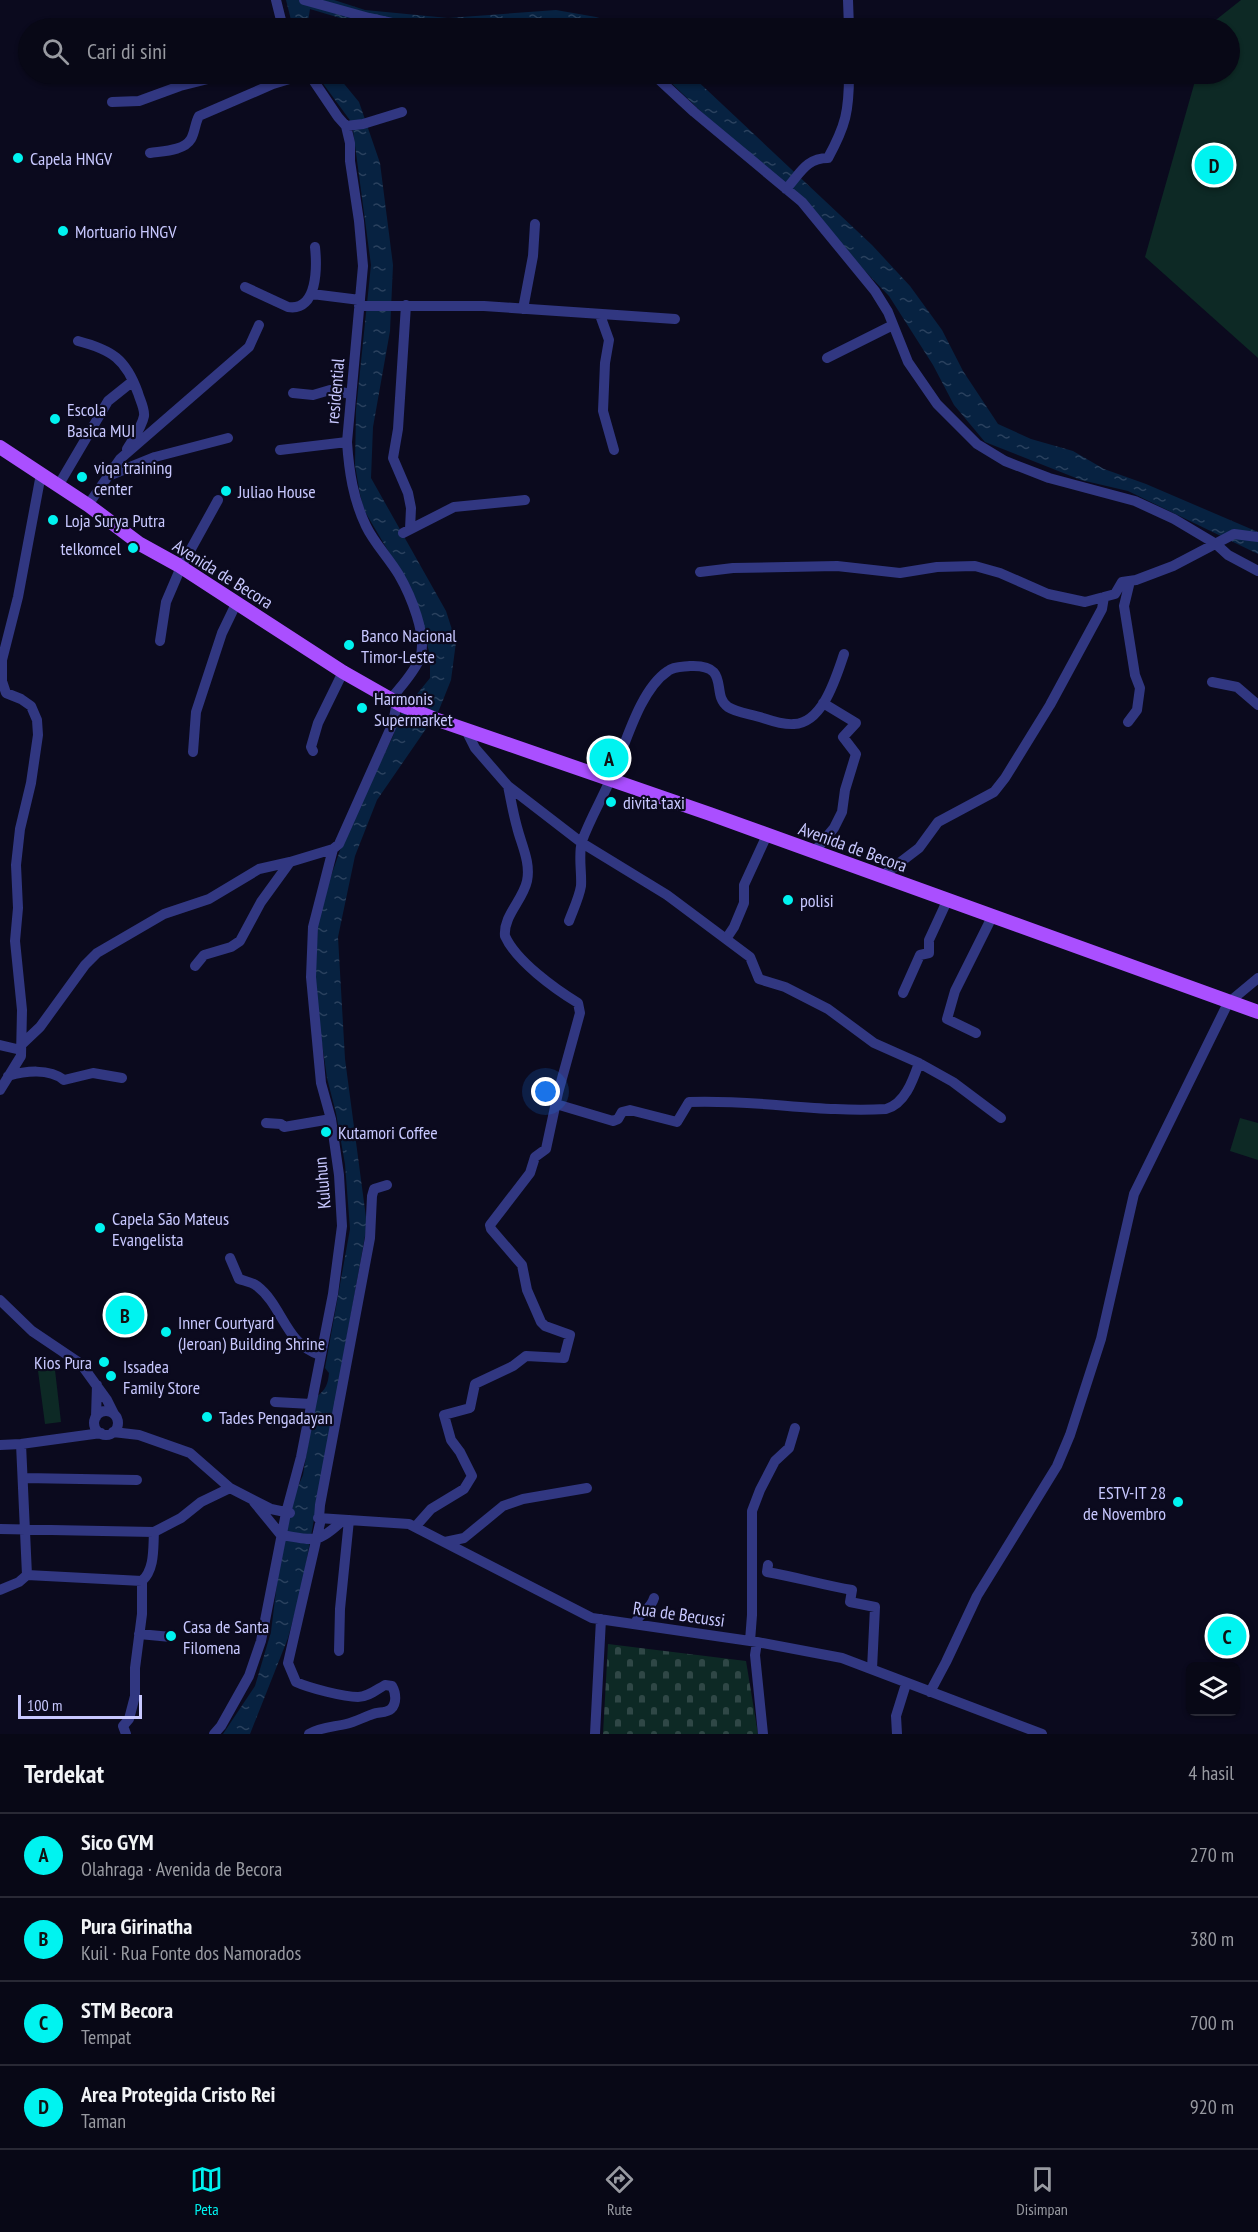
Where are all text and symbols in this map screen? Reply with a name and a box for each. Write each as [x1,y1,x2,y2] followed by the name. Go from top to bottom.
[18,18,1240,84] search box
[39,35,72,68] icon: search
[87,37,167,65] text: Cari di sini
[1194,142,1234,188] pin: D
[30,147,113,170] place label: Capela HNGV
[11,151,25,165] marker: Capela HNGV
[75,220,177,243] place label: Mortuario HNGV
[56,224,70,238] marker: Mortuario HNGV
[321,356,349,425] street label: residential
[67,398,135,442] place label: Escola Basica MUI
[48,412,62,426] marker: Escola Basica MUI
[94,456,172,500] place label: viqa training center
[75,470,89,484] marker: viqa training center
[237,480,316,503] place label: Juliao House
[219,484,233,498] marker: Juliao House
[65,509,165,532] place label: Loja Surya Putra
[46,513,60,527] marker: Loja Surya Putra
[169,534,277,614] street label: Avenida de Becora
[61,537,122,560] place label: telkomcel
[126,541,140,555] marker: telkomcel
[361,624,457,668] place label: Banco Nacional Timor-Leste
[342,638,356,652] marker: Banco Nacional Timor-Leste
[374,687,453,731] place label: Harmonis Supermarket
[355,701,369,715] marker: Harmonis Supermarket
[590,736,628,780] pin: A
[623,791,685,814] place label: divita taxi
[604,795,618,809] marker: divita taxi
[796,817,910,877] street label: Avenida de Becora
[800,889,834,912] place label: polisi
[781,893,795,907] marker: polisi
[531,1077,560,1106] your location
[338,1121,438,1144] place label: Kutamori Coffee
[319,1125,333,1139] marker: Kutamori Coffee
[308,1156,336,1210] street label: Kuluhun
[112,1207,229,1251] place label: Capela São Mateus Evangelista
[93,1221,107,1235] marker: Capela São Mateus Evangelista
[106,1292,144,1338] pin: B
[178,1311,325,1355] place label: Inner Courtyard (Jeroan) Building Shrine
[159,1325,173,1339] marker: Inner Courtyard (Jeroan) Building Shrine
[34,1351,92,1374] place label: Kios Pura
[97,1355,111,1369] marker: Kios Pura
[123,1355,200,1399] place label: Issadea Family Store
[104,1369,118,1383] marker: Issadea Family Store
[219,1406,333,1429] place label: Tades Pengadayan
[200,1410,214,1424] marker: Tades Pengadayan
[1083,1481,1166,1525] place label: ESTV-IT 28 de Novembro
[1171,1495,1185,1509] marker: ESTV-IT 28 de Novembro
[632,1596,726,1632] street label: Rua de Becussi
[1208,1614,1246,1658] pin: C
[183,1615,269,1659] place label: Casa de Santa Filomena
[164,1629,178,1643] marker: Casa de Santa Filomena
[1186,1662,1240,1716] map controls
[1186,1662,1240,1716] button: layers
[18,1692,142,1720] scale bar
[27,1695,62,1715] text: 100 m
[24,1757,104,1790] text: Terdekat
[1188,1760,1234,1786] text: 4 hasil
[81,1828,154,1856] text: Sico GYM
[38,1842,49,1868] text: A
[1190,1842,1234,1868] text: 270 m
[81,1856,282,1882] text: Olahraga · Avenida de Becora
[81,1912,192,1940] text: Pura Girinatha
[39,1926,48,1952] text: B
[1190,1926,1234,1952] text: 380 m
[81,1940,301,1966] text: Kuil · Rua Fonte dos Namorados
[81,1996,173,2024] text: STM Becora
[39,2010,48,2036] text: C
[1190,2010,1234,2036] text: 700 m
[81,2024,131,2050] text: Tempat
[81,2080,276,2108] text: Area Protegida Cristo Rei
[38,2094,49,2120] text: D
[1190,2094,1234,2120] text: 920 m
[81,2108,126,2134] text: Taman
[190,2163,223,2219] tab: Peta
[603,2163,636,2219] tab: Rute
[1016,2163,1068,2219] tab: Disimpan

